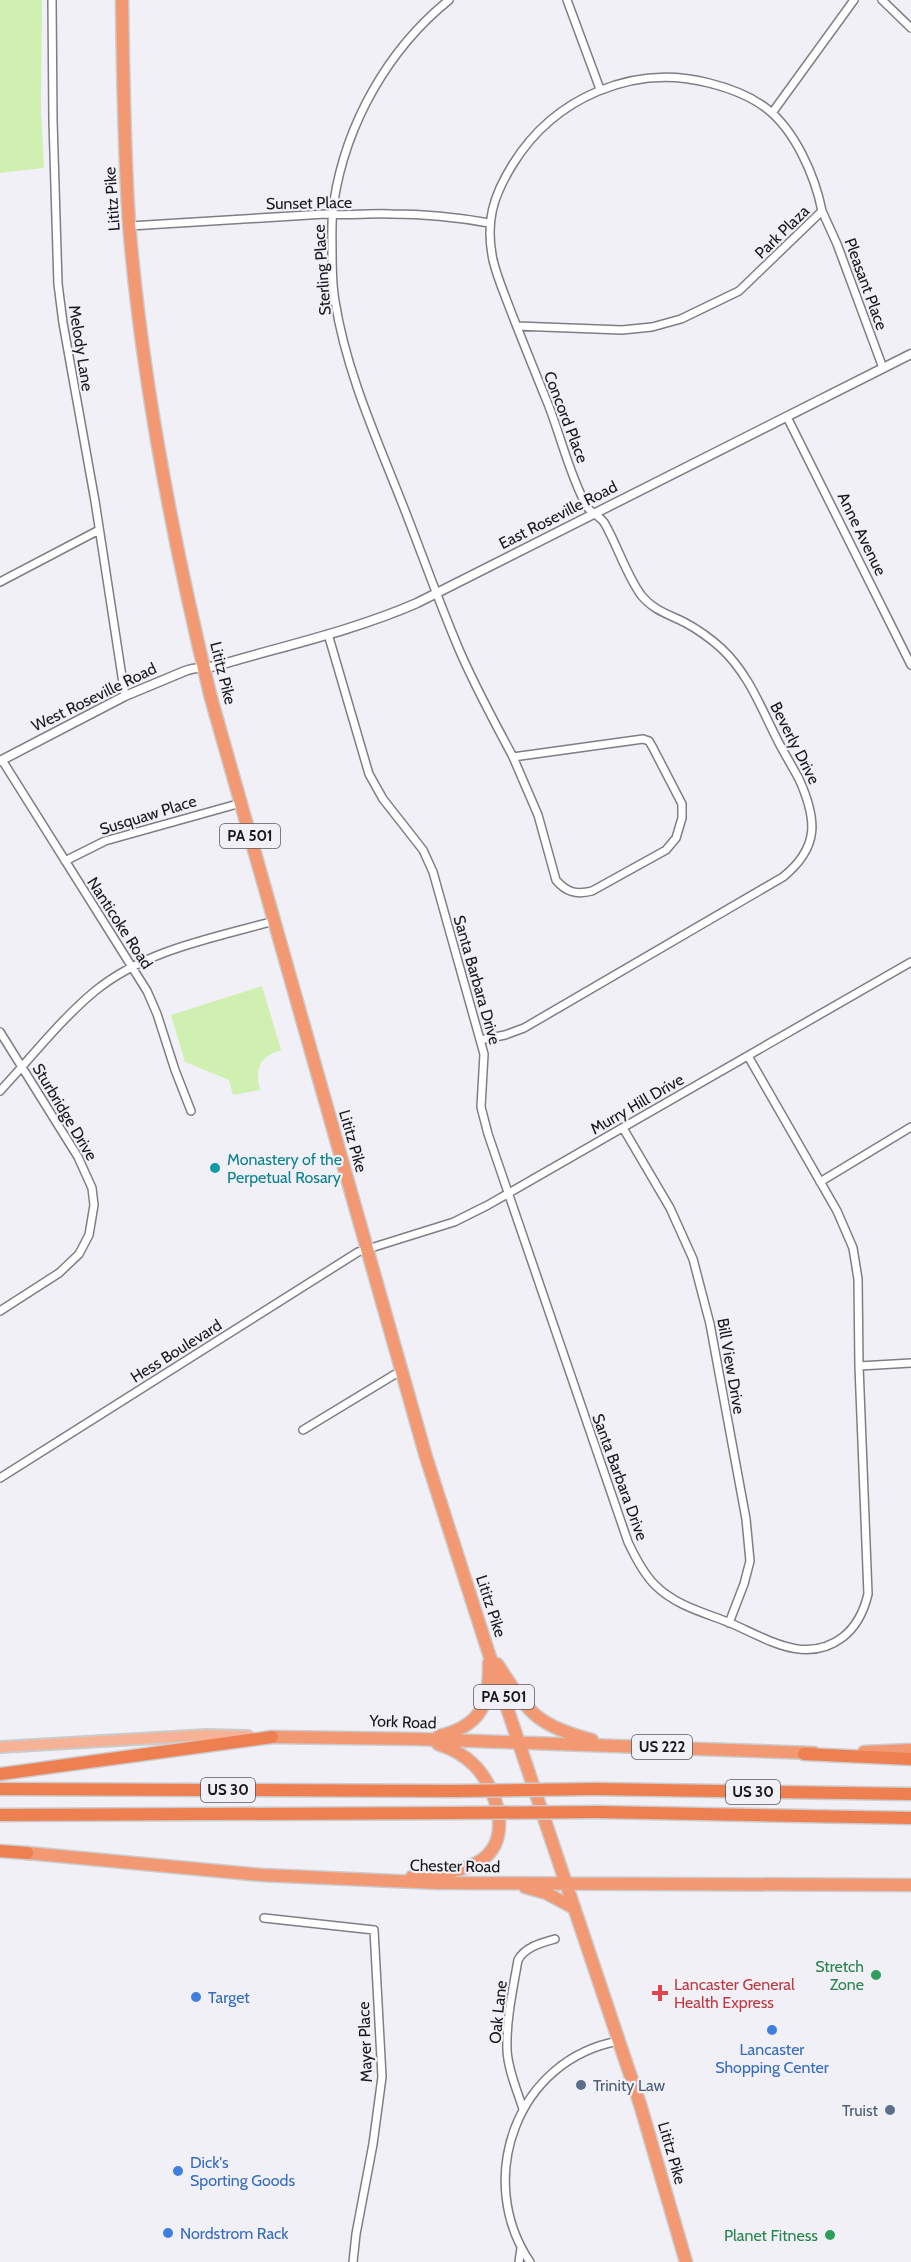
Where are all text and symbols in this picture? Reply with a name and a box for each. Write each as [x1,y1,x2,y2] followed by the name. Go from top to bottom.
[100,166,124,232] street label: Lititz Pike
[266,193,352,213] street label: Sunset Place
[751,201,813,263] street label: Park Plaza
[309,224,335,316] street label: Sterling Place
[841,235,891,333] street label: Pleasant Place
[65,304,97,392] street label: Melody Lane
[540,369,592,465] street label: Concord Place
[496,477,620,553] street label: East Roseville Road
[834,489,890,579] street label: Anne Avenue
[206,640,240,706] street label: Lititz Pike
[29,659,159,735] street label: West Roseville Road
[766,699,824,787] street label: Beverly Drive
[97,791,199,839] street label: Susquaw Place
[220,824,280,848] road number: PA 501
[83,874,157,972] street label: Nanticoke Road
[449,913,505,1047] street label: Santa Barbara Drive
[29,1060,101,1164] street label: Sturbridge Drive
[587,1070,687,1138] street label: Murry Hill Drive
[335,1108,371,1174] street label: Lititz Pike
[227,1150,342,1187] place label: Monastery of the Perpetual Rosary
[208,1161,222,1175] marker: Monastery of the Perpetual Rosary
[127,1315,225,1387] street label: Hess Boulevard
[713,1317,749,1415] street label: Bill View Drive
[588,1411,652,1543] street label: Santa Barbara Drive
[472,1573,510,1639] street label: Lititz Pike
[474,1685,534,1709] road number: PA 501
[368,1711,437,1733] street label: York Road
[632,1735,692,1759] road number: US 222
[201,1778,255,1802] road number: US 30
[726,1780,780,1804] road number: US 30
[410,1856,500,1876] street label: Chester Road
[815,1957,864,1994] place label: Stretch Zone
[869,1968,883,1982] marker: Stretch Zone
[674,1975,795,2012] place label: Lancaster General Health Express
[485,1979,511,2045] street label: Oak Lane
[651,1984,669,2002] marker: Lancaster General Health Express
[208,1988,250,2007] place label: Target
[189,1990,203,2004] marker: Target
[354,2001,376,2083] street label: Mayer Place
[765,2023,779,2037] marker: Lancaster Shopping Center
[715,2040,830,2077] place label: Lancaster Shopping Center
[593,2076,665,2095] place label: Trinity Law
[574,2078,588,2092] marker: Trinity Law
[842,2101,879,2120] place label: Truist
[883,2103,897,2117] marker: Truist
[654,2120,690,2186] street label: Lititz Pike
[190,2153,295,2190] place label: Dick's Sporting Goods
[171,2164,185,2178] marker: Dick's Sporting Goods
[180,2224,289,2243] place label: Nordstrom Rack
[161,2226,175,2240] marker: Nordstrom Rack
[724,2226,818,2245] place label: Planet Fitness
[823,2228,837,2242] marker: Planet Fitness

